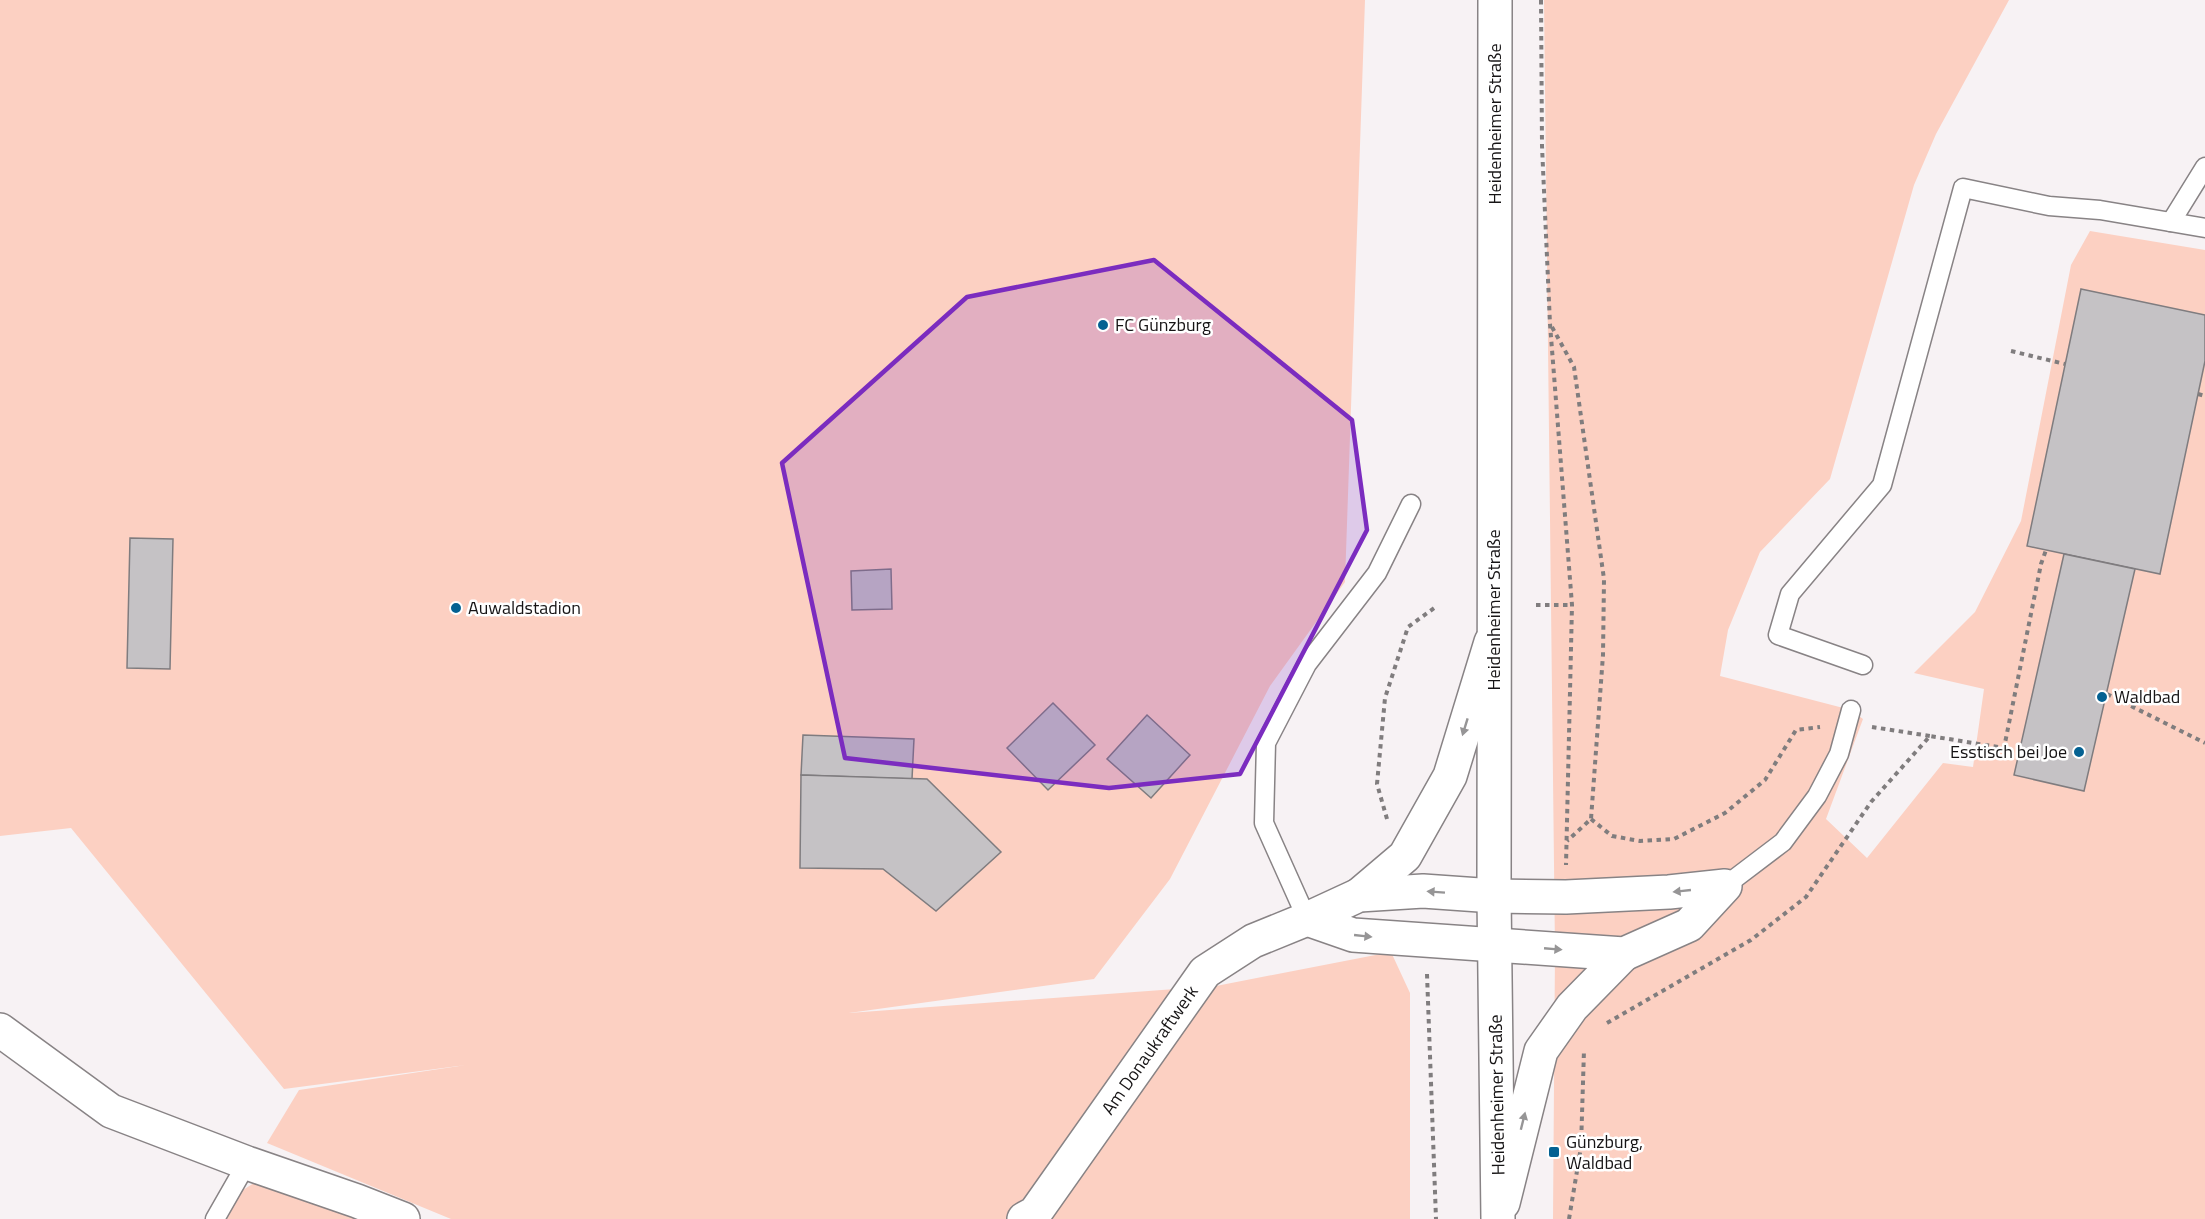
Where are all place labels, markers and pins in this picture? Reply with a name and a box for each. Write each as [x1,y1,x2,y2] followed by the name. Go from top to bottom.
[1115,311,1211,338] place label: FC Günzburg
[1096,318,1110,332] marker: FC Günzburg
[468,594,581,621] place label: Auwaldstadion
[449,601,463,615] marker: Auwaldstadion
[2114,683,2180,710] place label: Waldbad
[2095,690,2109,704] marker: Waldbad
[1950,738,2067,765] place label: Esstisch bei Joe
[2072,745,2086,759] marker: Esstisch bei Joe
[1566,1128,1643,1176] place label: Günzburg, Waldbad
[1547,1145,1561,1159] marker: Günzburg, Waldbad

